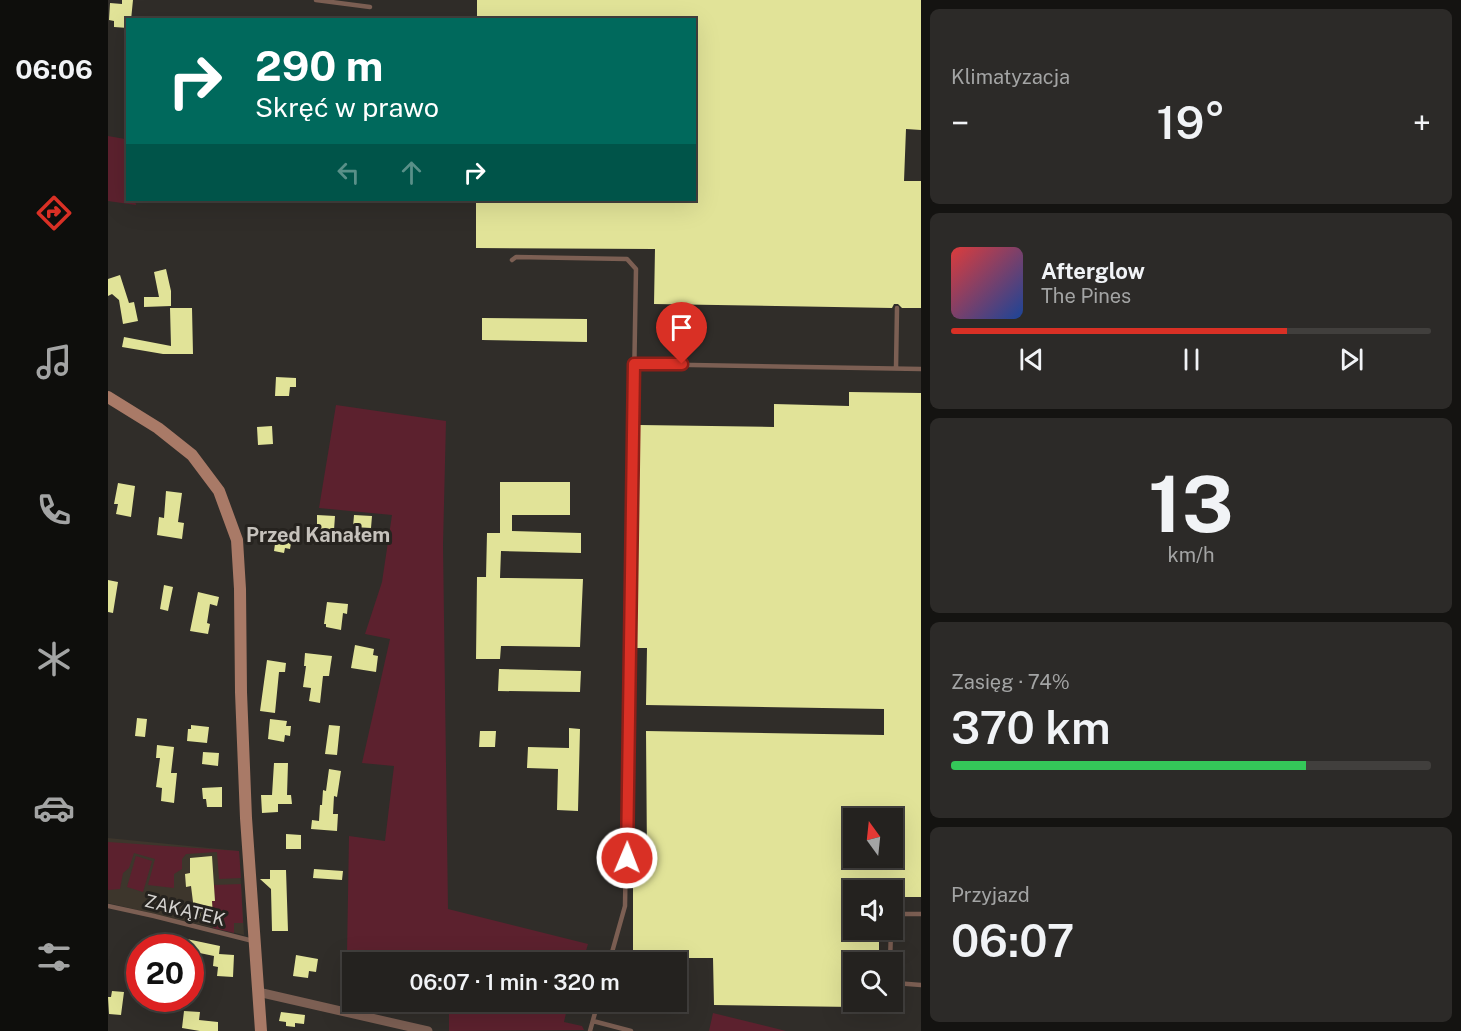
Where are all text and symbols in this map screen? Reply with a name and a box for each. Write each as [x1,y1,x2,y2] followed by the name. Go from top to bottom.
[255,41,383,90] text: 290 m
[156,42,234,120] icon: right
[15,53,93,85] text: 06:06
[951,65,1070,89] text: Klimatyzacja
[255,91,439,123] text: Skręć w prawo
[1157,96,1225,149] text: 19°
[951,104,969,142] text: −
[1413,104,1431,142] text: +
[332,156,365,189] icon: left
[395,156,428,189] icon: ahead
[458,156,491,189] icon: right
[33,192,75,234] icon: directions
[1041,258,1145,284] text: Afterglow
[1041,284,1131,308] text: The Pines
[656,302,707,364] pin
[665,311,698,344] icon: arrive
[33,341,75,383] icon: music
[1015,343,1048,376] icon: previous
[1175,343,1208,376] icon: pause
[1335,343,1368,376] icon: next
[1148,458,1234,550] text: 13
[33,489,75,531] icon: phone
[246,523,390,547] district label: Przed Kanałem
[1167,543,1215,567] text: km/h
[33,638,75,680] icon: climate
[951,670,1070,694] text: Zasięg · 74%
[951,701,1111,754] text: 370 km
[33,787,75,829] icon: car
[843,808,903,868] north arrow
[843,808,903,1012] map controls
[595,826,659,890] position arrow
[843,880,903,940] button: sound
[951,883,1030,907] text: Przyjazd
[143,890,227,930] street label: ZAKĄTEK
[951,914,1074,967] text: 06:07
[126,934,204,1012] speed limit sign: 20
[33,936,75,978] icon: filters
[843,952,903,1012] button: search
[409,969,620,995] text: 06:07 · 1 min · 320 m

